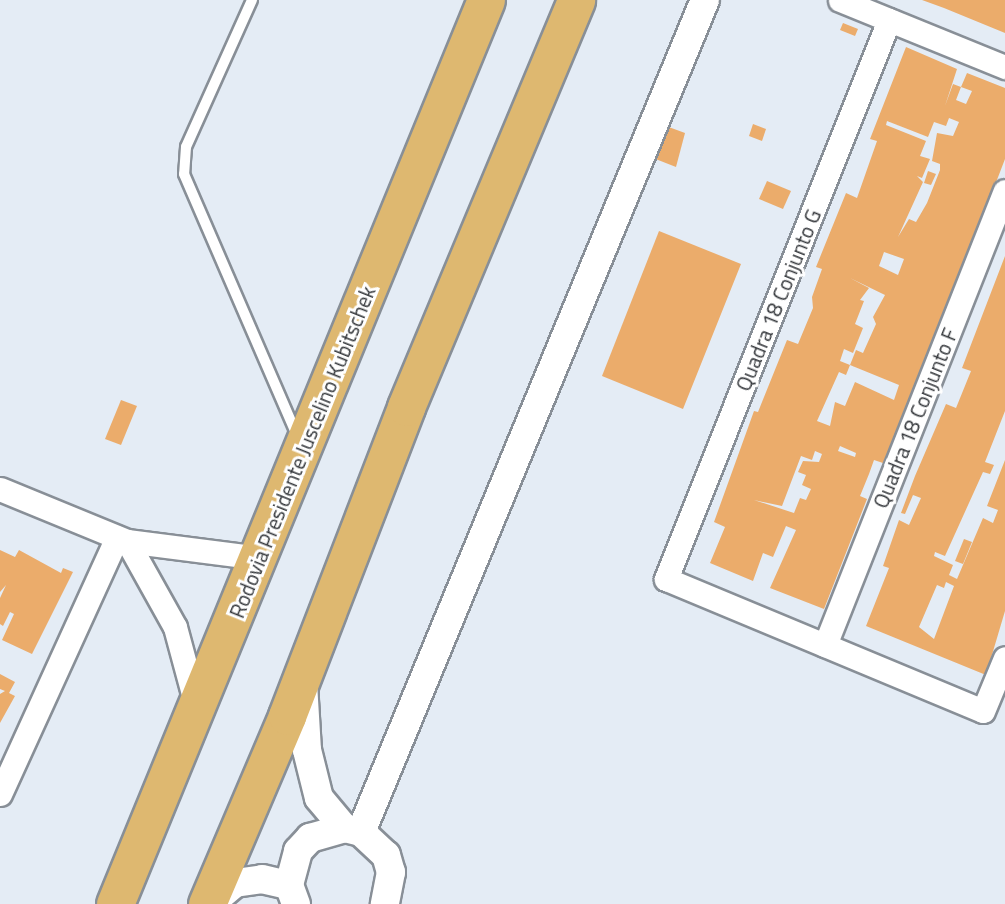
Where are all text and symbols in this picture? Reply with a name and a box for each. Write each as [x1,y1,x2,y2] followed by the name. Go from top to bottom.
[730,205,826,395] street label: Quadra 18 Conjunto G
[224,282,380,622] street label: Rodovia Presidente Juscelino Kubitschek
[867,324,963,512] street label: Quadra 18 Conjunto F

